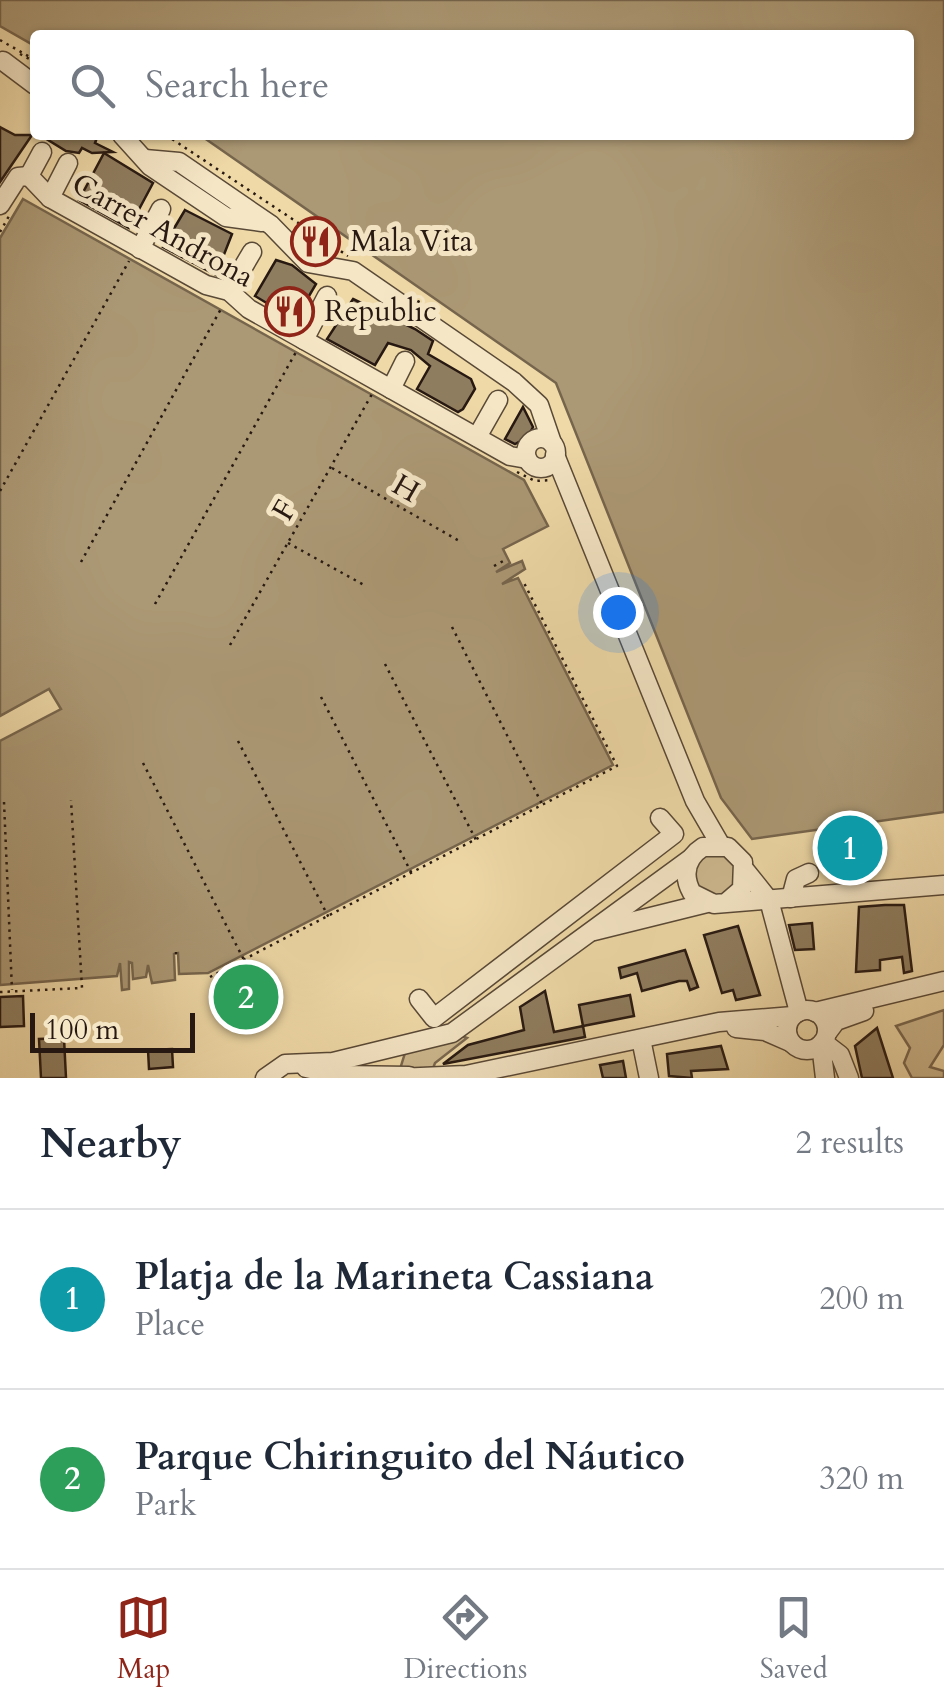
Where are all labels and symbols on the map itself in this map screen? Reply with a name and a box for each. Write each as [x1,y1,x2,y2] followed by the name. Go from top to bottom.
[65,164,261,297] street label: Carrer Androna
[289,215,341,267] restaurant icon: Mala Vita
[350,221,473,262] place label: Mala Vita
[263,285,315,337] restaurant icon: Republic
[324,291,437,332] place label: Republic
[385,464,427,512] street label: H
[262,493,306,528] street label: F
[593,587,644,638] your location
[818,810,882,886] pin: 1
[214,960,278,1034] pin: 2
[30,1008,195,1052] scale bar

